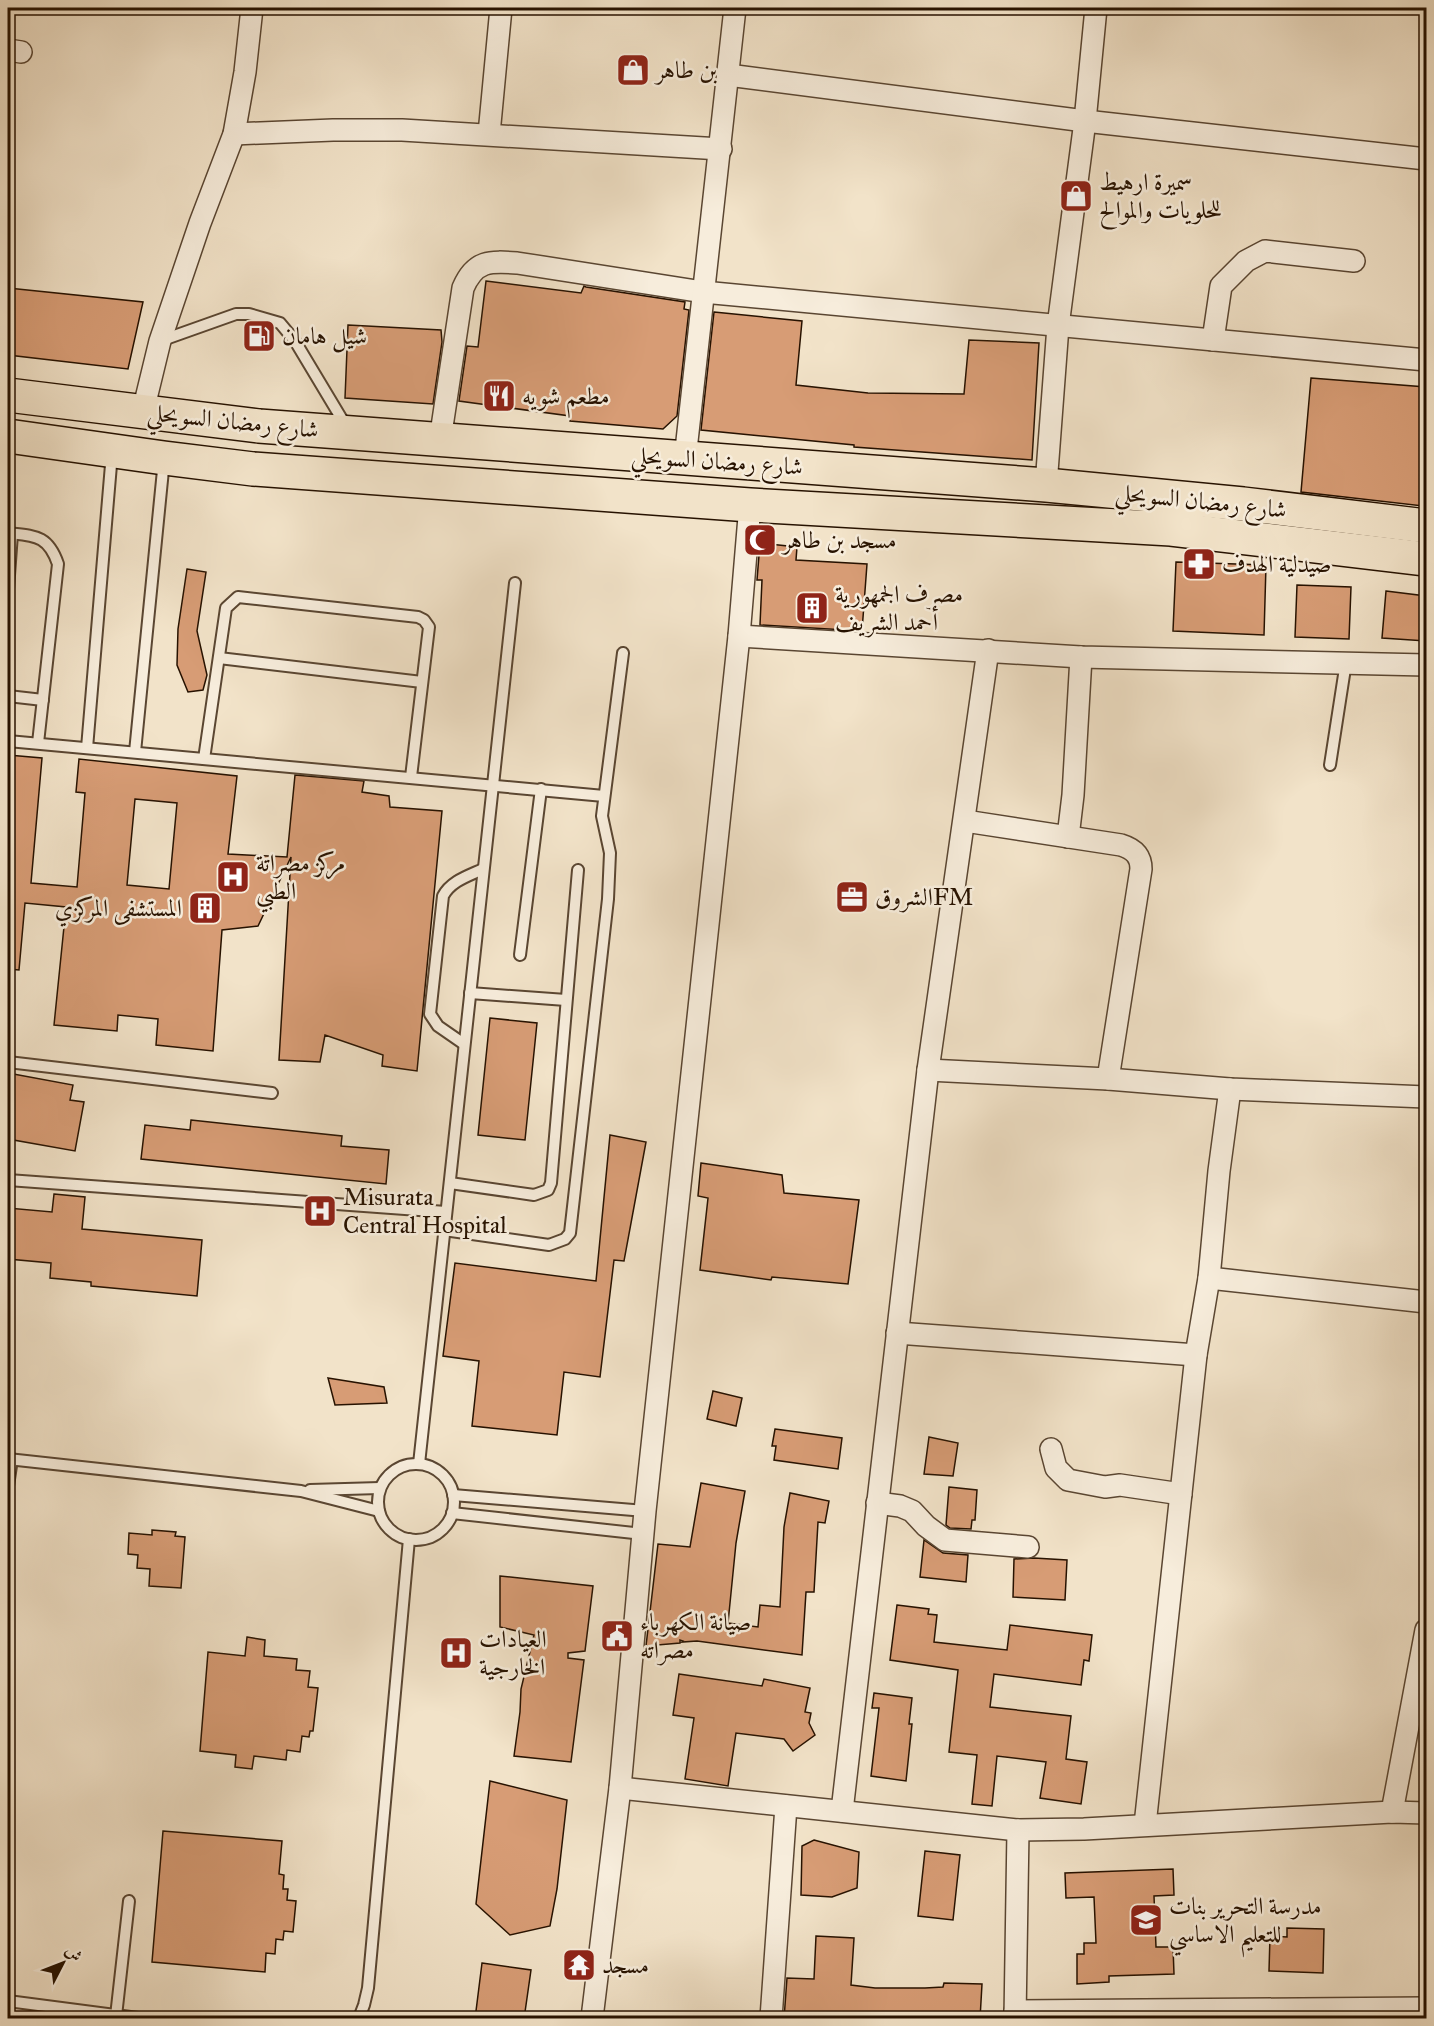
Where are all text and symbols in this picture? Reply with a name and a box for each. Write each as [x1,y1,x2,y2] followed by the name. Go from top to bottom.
[615,52,651,88] shop icon: بن طاهر
[653,55,718,85] place label: بن طاهر
[1099,167,1222,230] place label: سميرة ارهيط للحلويات والموالح
[1058,178,1094,214] shop icon: سميرة ارهيط للحلويات والموالح
[241,318,277,354] fuel station icon: شيل هامان
[282,321,367,353] place label: شيل هامان
[481,378,517,414] restaurant icon: مطعم شويه
[522,381,610,418] place label: مطعم شويه
[145,397,320,453] street label: شارع رمضان السويحلي
[630,440,804,490] street label: شارع رمضان السويحلي
[1113,477,1288,533] street label: شارع رمضان السويحلي
[742,522,778,558] mosque icon: مسجد بن طاهر
[780,525,897,555] place label: مسجد بن طاهر
[1181,546,1217,582] pharmacy icon: صيدلية الهدف
[1222,549,1332,579] place label: صيدلية الهدف
[835,579,963,638] place label: مصرف الجمهورية أحمد الشريف
[794,590,830,626] building icon: مصرف الجمهورية أحمد الشريف
[256,848,345,913] place label: مركز مصراتة الطبي
[215,859,251,895] hospital icon: مركز مصراتة الطبي
[834,879,870,915] office icon: الشروقFM
[875,882,973,913] place label: الشروقFM
[187,890,223,926] building icon: المستشفى المركزي
[55,893,182,927] place label: المستشفى المركزي
[343,1182,507,1240] place label: Misurata Central Hospital
[302,1193,338,1229] hospital icon: Misurata Central Hospital
[640,1607,751,1666] place label: صيانة الكهرباء مصراته
[599,1618,635,1654] public building icon: صيانة الكهرباء مصراته
[479,1624,547,1682] place label: العيادات الخارجية
[438,1635,474,1671] hospital icon: العيادات الخارجية
[1169,1891,1322,1958] place label: مدرسة التحرير بنات للتعليم الاساسي
[1128,1902,1164,1938] school or university icon: مدرسة التحرير بنات للتعليم الاساسي
[33,1933,93,1993] north arrow
[61,1941,86,1966] text: ش
[561,1947,597,1983] temple icon: مسجد
[602,1950,649,1980] place label: مسجد

